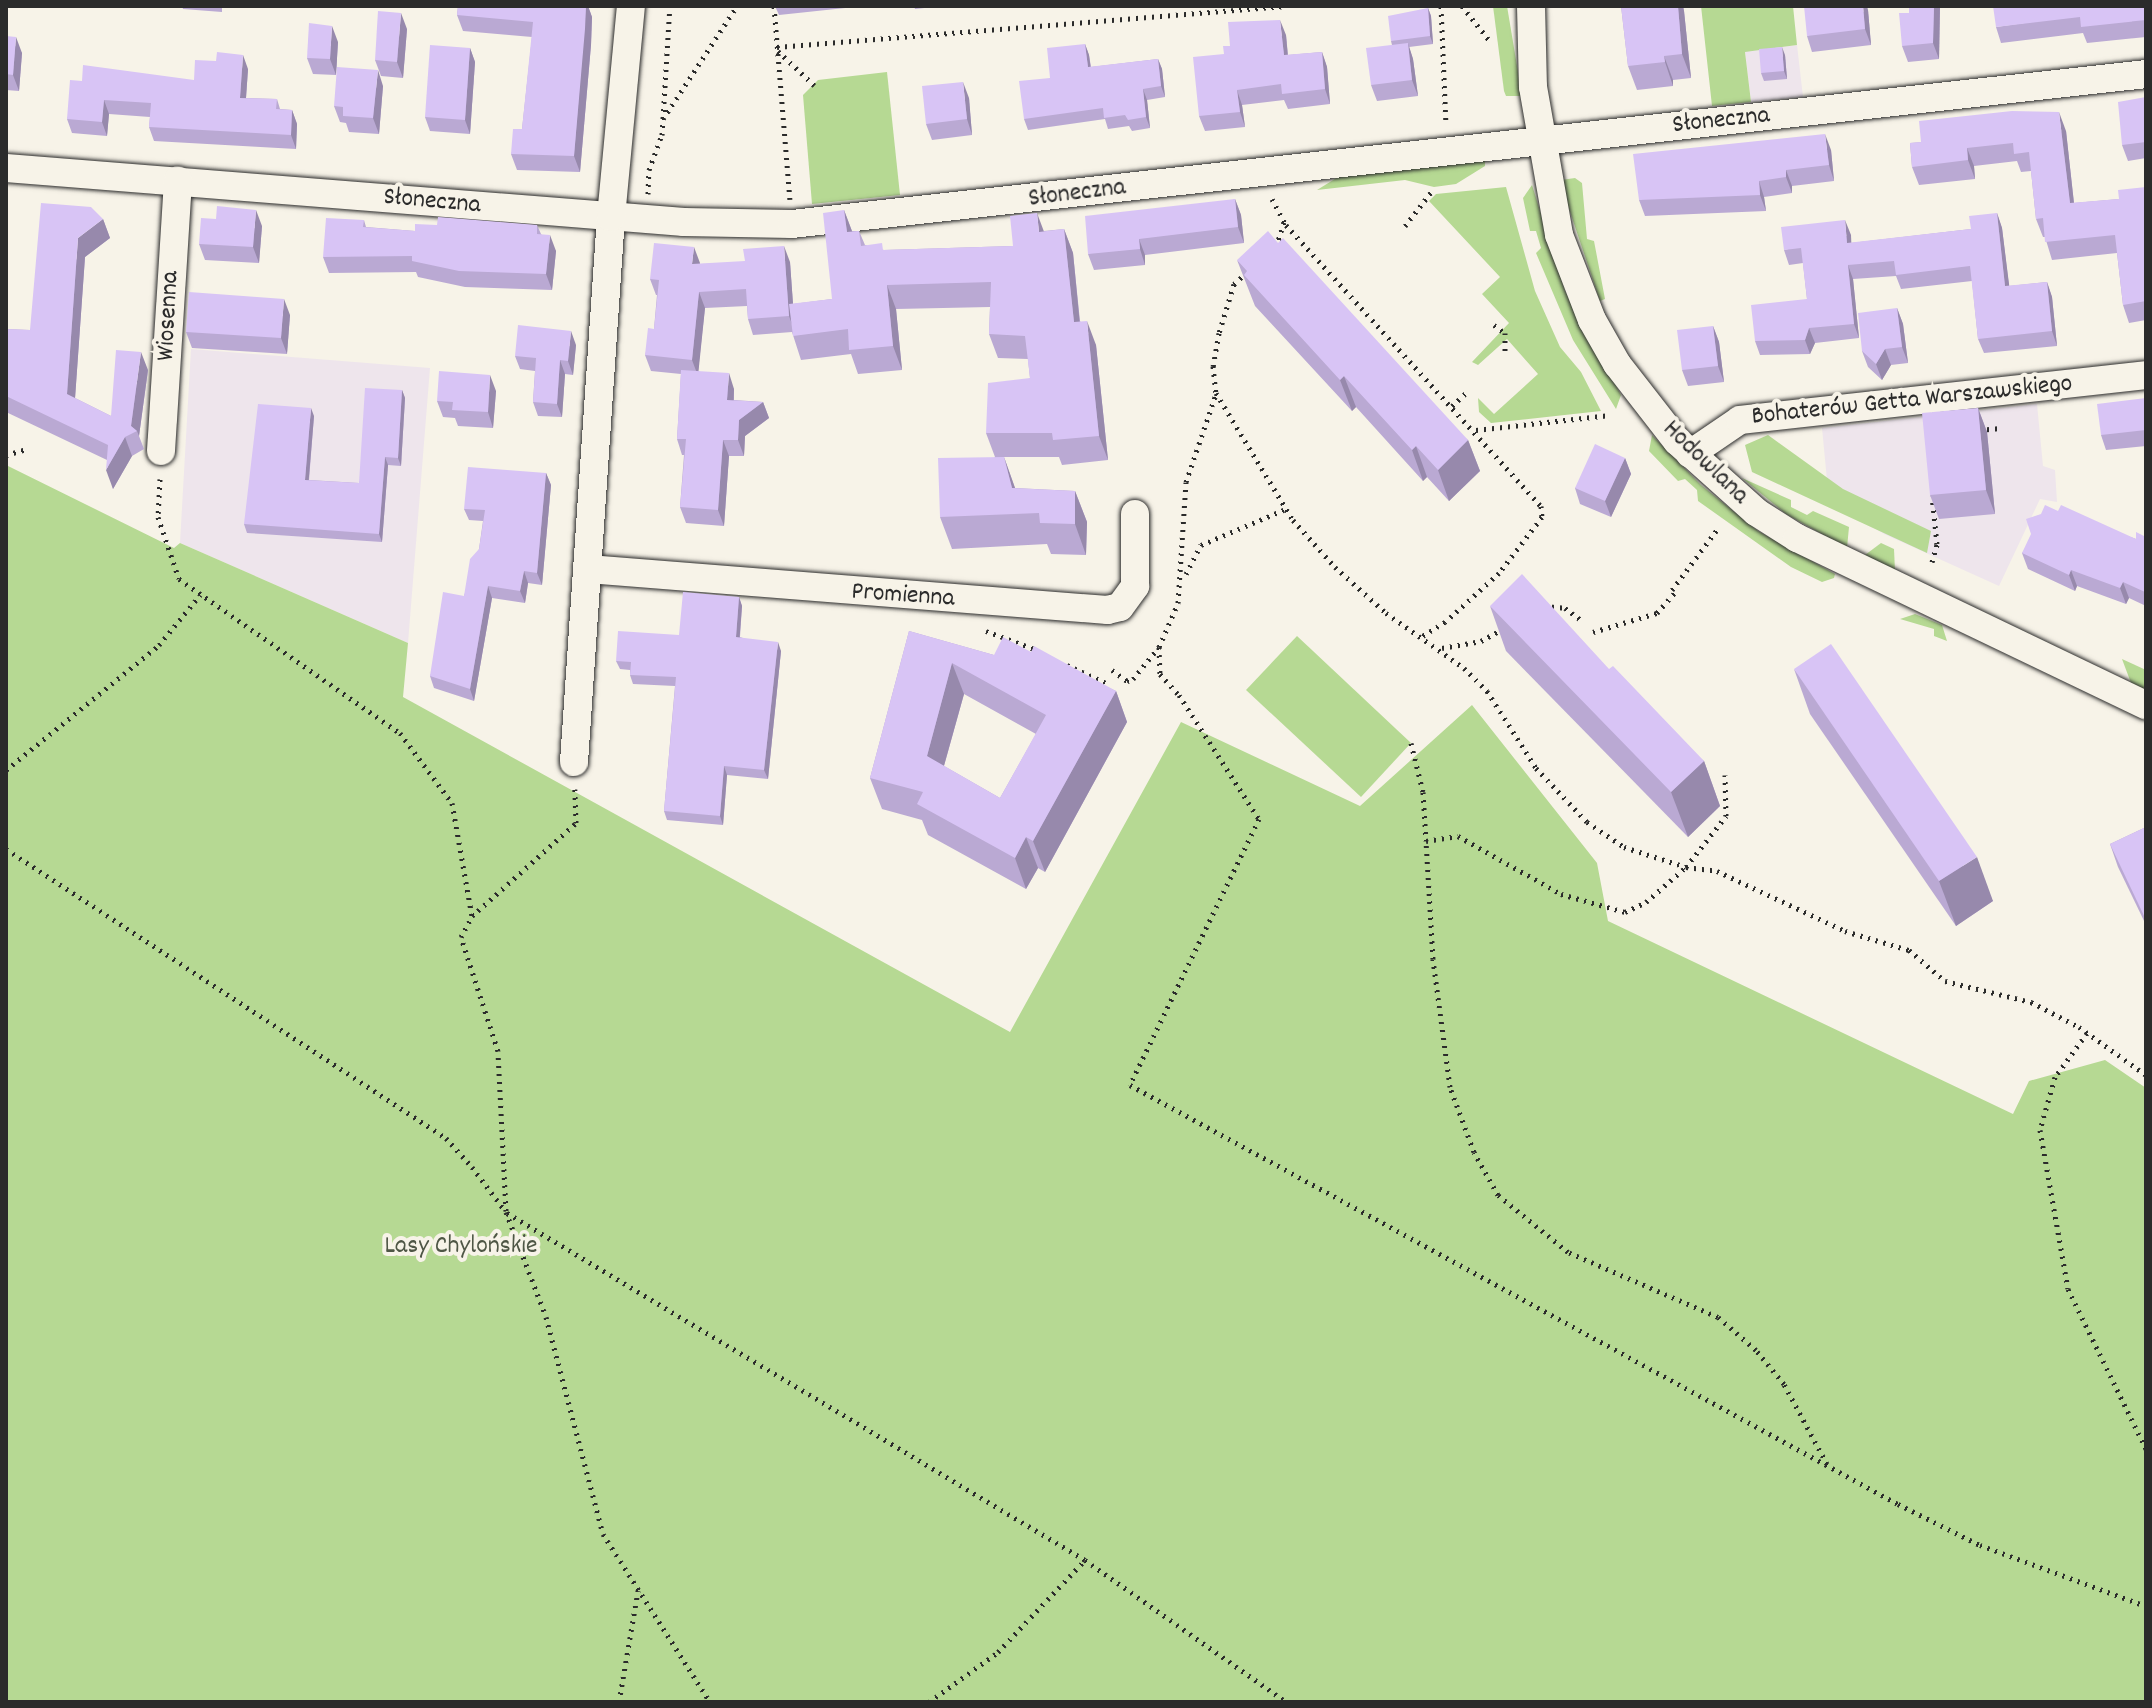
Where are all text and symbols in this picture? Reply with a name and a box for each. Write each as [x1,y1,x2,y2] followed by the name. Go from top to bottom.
[1671,100,1771,142] street label: Słoneczna
[1027,173,1127,215] street label: Słoneczna
[382,182,482,222] street label: Słoneczna
[151,270,187,362] street label: Wiosenna
[1750,369,2074,433] street label: Bohaterów Getta Warszawskiego
[1655,414,1755,512] street label: Hodowlana
[850,577,956,615] street label: Promienna
[384,1231,538,1263] park label: Lasy Chylońskie

